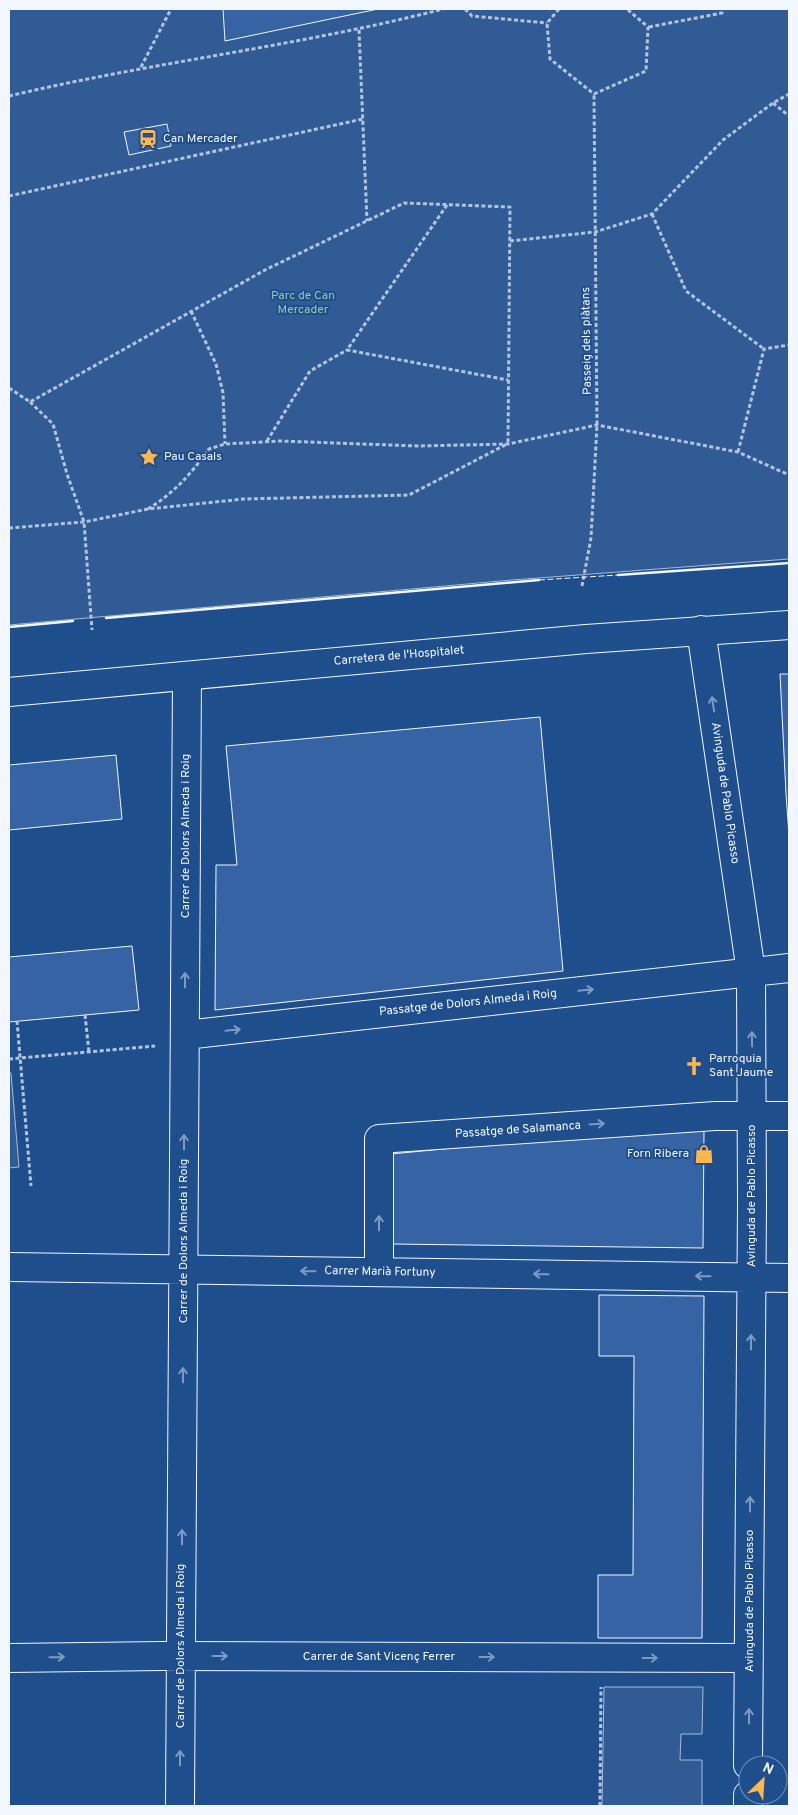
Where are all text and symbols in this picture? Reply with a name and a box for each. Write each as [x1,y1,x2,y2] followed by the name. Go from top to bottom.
[137,128,159,150] station icon: Can Mercader
[163,131,238,147] place label: Can Mercader
[578,287,596,395] street label: Passeig dels plàtans
[271,288,335,318] park label: Parc de Can Mercader
[138,446,160,468] place icon: Pau Casals
[164,449,222,465] place label: Pau Casals
[333,642,465,670] street label: Carretera de l'Hospitalet
[707,697,717,713] one-way arrow
[707,721,743,865] street label: Avinguda de Pablo Picasso
[178,754,194,918] street label: Carrer de Dolors Almeda i Roig
[180,972,190,988] one-way arrow
[578,985,594,995] one-way arrow
[378,986,558,1020] street label: Passatge de Dolors Almeda i Roig
[225,1025,241,1035] one-way arrow
[747,1031,756,1047] one-way arrow
[709,1051,773,1081] place label: Parroquia Sant Jaume
[683,1055,705,1077] church icon: Parroquia Sant Jaume
[454,1118,582,1142] street label: Passatge de Salamanca
[589,1120,605,1129] one-way arrow
[744,1124,760,1267] street label: Avinguda de Pablo Picasso
[179,1135,189,1151] one-way arrow
[693,1143,715,1165] shop icon: Forn Ribera
[627,1146,689,1162] place label: Forn Ribera
[176,1159,192,1323] street label: Carrer de Dolors Almeda i Roig
[374,1216,384,1232] one-way arrow
[324,1263,436,1281] street label: Carrer Marià Fortuny
[300,1266,316,1276] one-way arrow
[533,1269,549,1279] one-way arrow
[695,1271,712,1281] one-way arrow
[746,1334,756,1350] one-way arrow
[178,1367,188,1384] one-way arrow
[745,1496,755,1512] one-way arrow
[742,1529,758,1672] street label: Avinguda de Pablo Picasso
[177,1530,187,1546] one-way arrow
[173,1564,189,1728] street label: Carrer de Dolors Almeda i Roig
[303,1649,455,1665] street label: Carrer de Sant Vicenç Ferrer
[212,1651,228,1661] one-way arrow
[49,1652,65,1662] one-way arrow
[479,1652,495,1662] one-way arrow
[642,1653,658,1663] one-way arrow
[744,1709,754,1725] one-way arrow
[175,1750,185,1766] one-way arrow
[738,1755,788,1805] north arrow
[760,1760,776,1779] text: N

